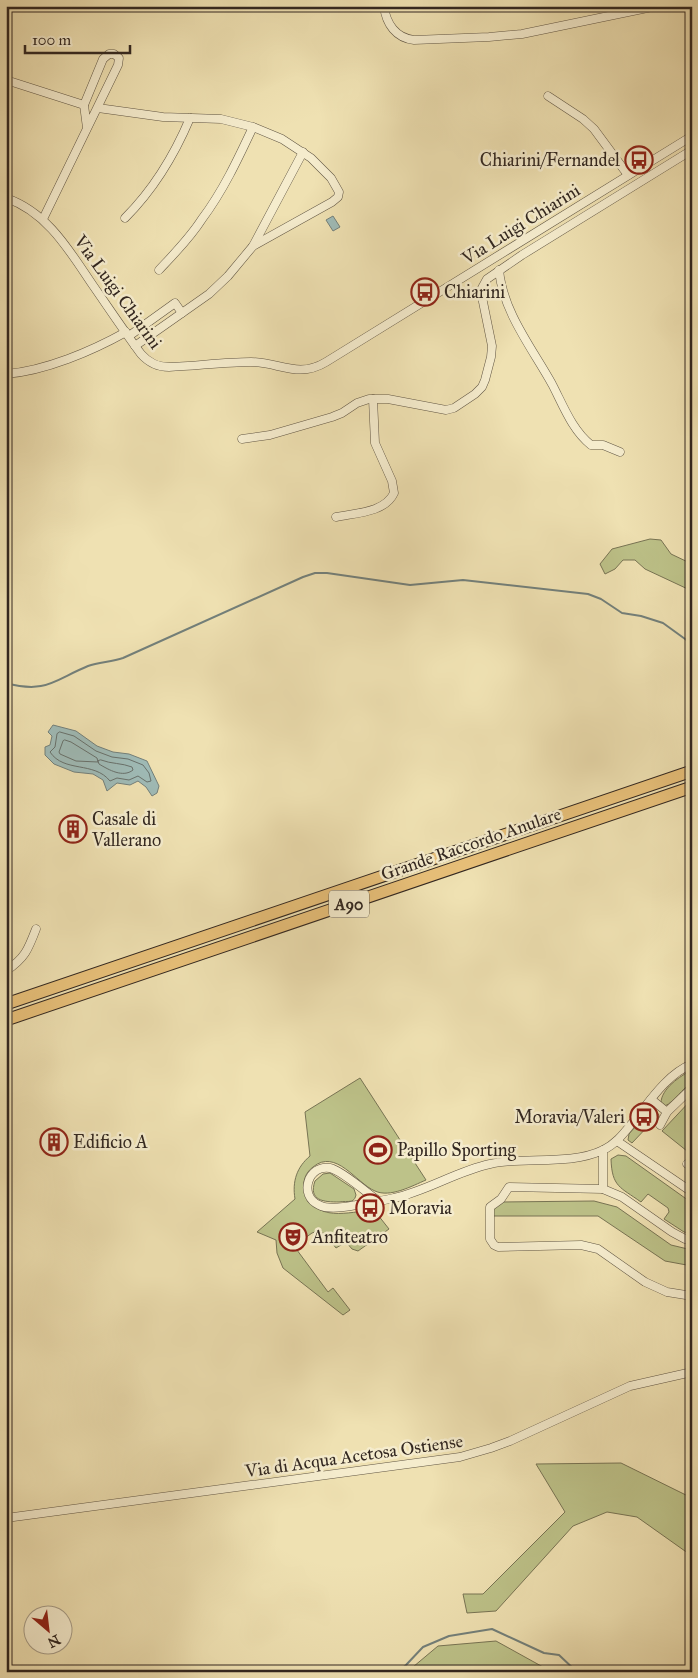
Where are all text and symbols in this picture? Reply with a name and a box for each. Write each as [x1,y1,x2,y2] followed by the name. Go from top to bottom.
[25,22,130,54] scale bar
[32,31,72,49] text: 100 m
[624,145,654,175] bus stop icon: Chiarini/Fernandel
[480,149,620,171] place label: Chiarini/Fernandel
[457,179,585,271] street label: Via Luigi Chiarini
[68,230,167,354] street label: Via Luigi Chiarini
[410,277,440,307] bus stop icon: Chiarini
[444,281,505,303] place label: Chiarini
[378,803,564,885] street label: Grande Raccordo Anulare
[91,808,161,851] place label: Casale di Vallerano
[58,814,88,844] building icon: Casale di Vallerano
[329,891,369,918] road number: A90
[629,1102,659,1132] bus stop icon: Moravia/Valeri
[514,1106,625,1128] place label: Moravia/Valeri
[39,1127,69,1157] building icon: Edificio A
[73,1131,148,1153] place label: Edificio A
[363,1135,393,1165] sports icon: Papillo Sporting
[397,1139,517,1162] place label: Papillo Sporting
[355,1193,385,1223] bus stop icon: Moravia
[389,1197,452,1219] place label: Moravia
[278,1222,308,1252] theatre icon: Anfiteatro
[311,1226,388,1248] place label: Anfiteatro
[243,1430,464,1483] street label: Via di Acqua Acetosa Ostiense
[22,1606,72,1656] north arrow
[45,1631,63,1651] text: N

